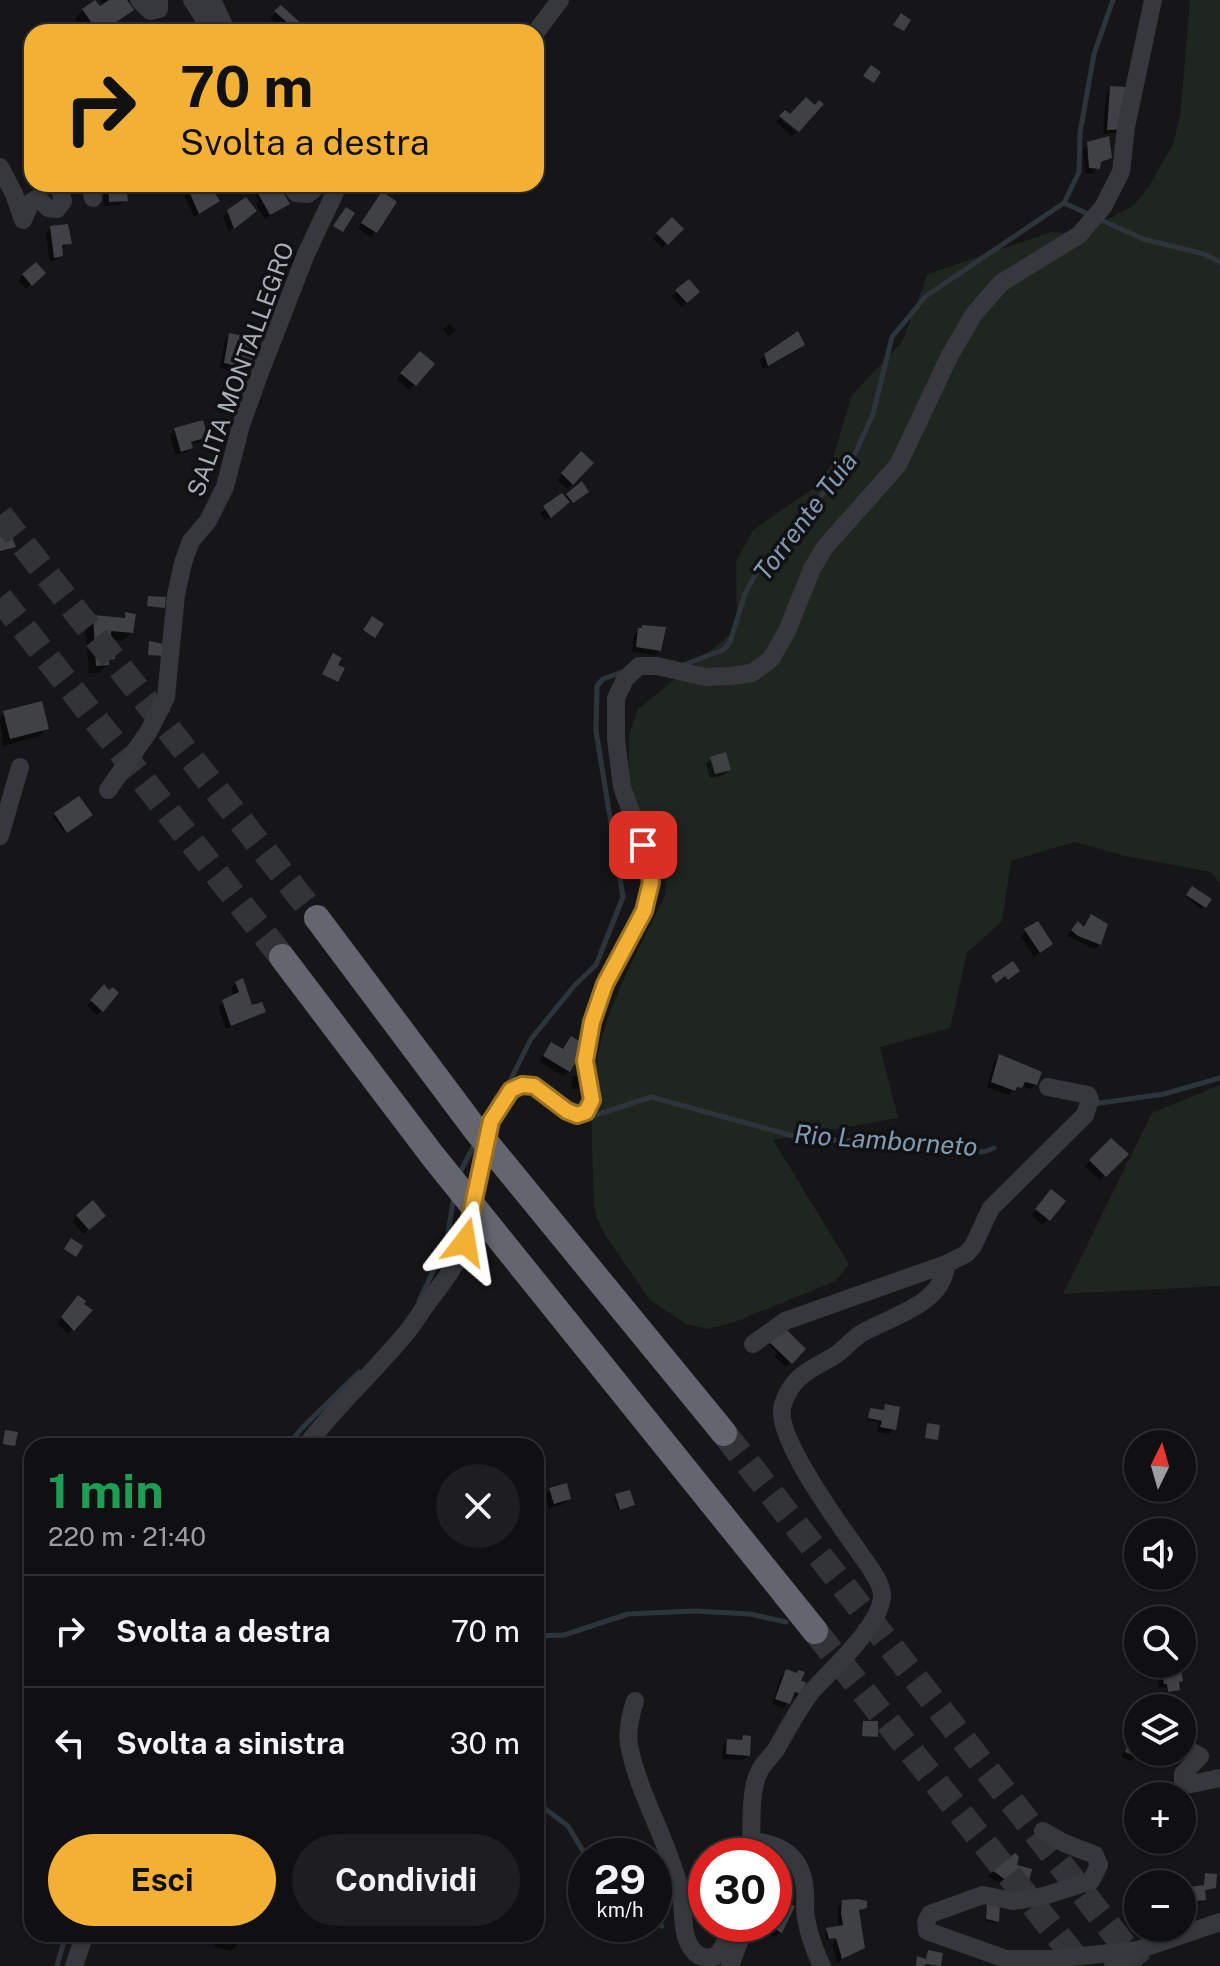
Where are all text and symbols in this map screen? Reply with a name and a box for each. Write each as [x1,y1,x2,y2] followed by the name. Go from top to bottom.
[180,54,313,120] text: 70 m
[48,56,152,160] icon: right
[180,121,430,163] text: Svolta a destra
[181,238,299,500] street label: SALITA MONTALLEGRO
[747,446,863,586] water label: Torrente Tuia
[609,811,677,879] pin
[621,823,665,867] icon: arrive
[793,1118,979,1162] water label: Rio Lamborneto
[423,1200,507,1284] position arrow
[1124,1430,1196,1502] north arrow
[1124,1430,1196,1942] map controls
[48,1462,164,1519] text: 1 min
[436,1464,520,1548] button: close
[1124,1518,1196,1590] button: sound
[48,1521,206,1552] text: 220 m · 21:40
[1124,1606,1196,1678] button: search
[48,1609,92,1653] icon: right
[116,1613,331,1649] text: Svolta a destra
[451,1613,520,1649] text: 70 m
[1124,1694,1196,1766] button: layers
[48,1721,92,1765] icon: left
[116,1725,345,1761] text: Svolta a sinistra
[450,1725,520,1761] text: 30 m
[1124,1782,1196,1854] button: +
[48,1834,276,1926] button: Esci
[292,1834,520,1926] button: Condividi
[688,1838,792,1942] speed limit sign: 30
[594,1856,646,1903] text: 29
[1124,1870,1196,1942] button: −
[596,1898,644,1922] text: km/h

